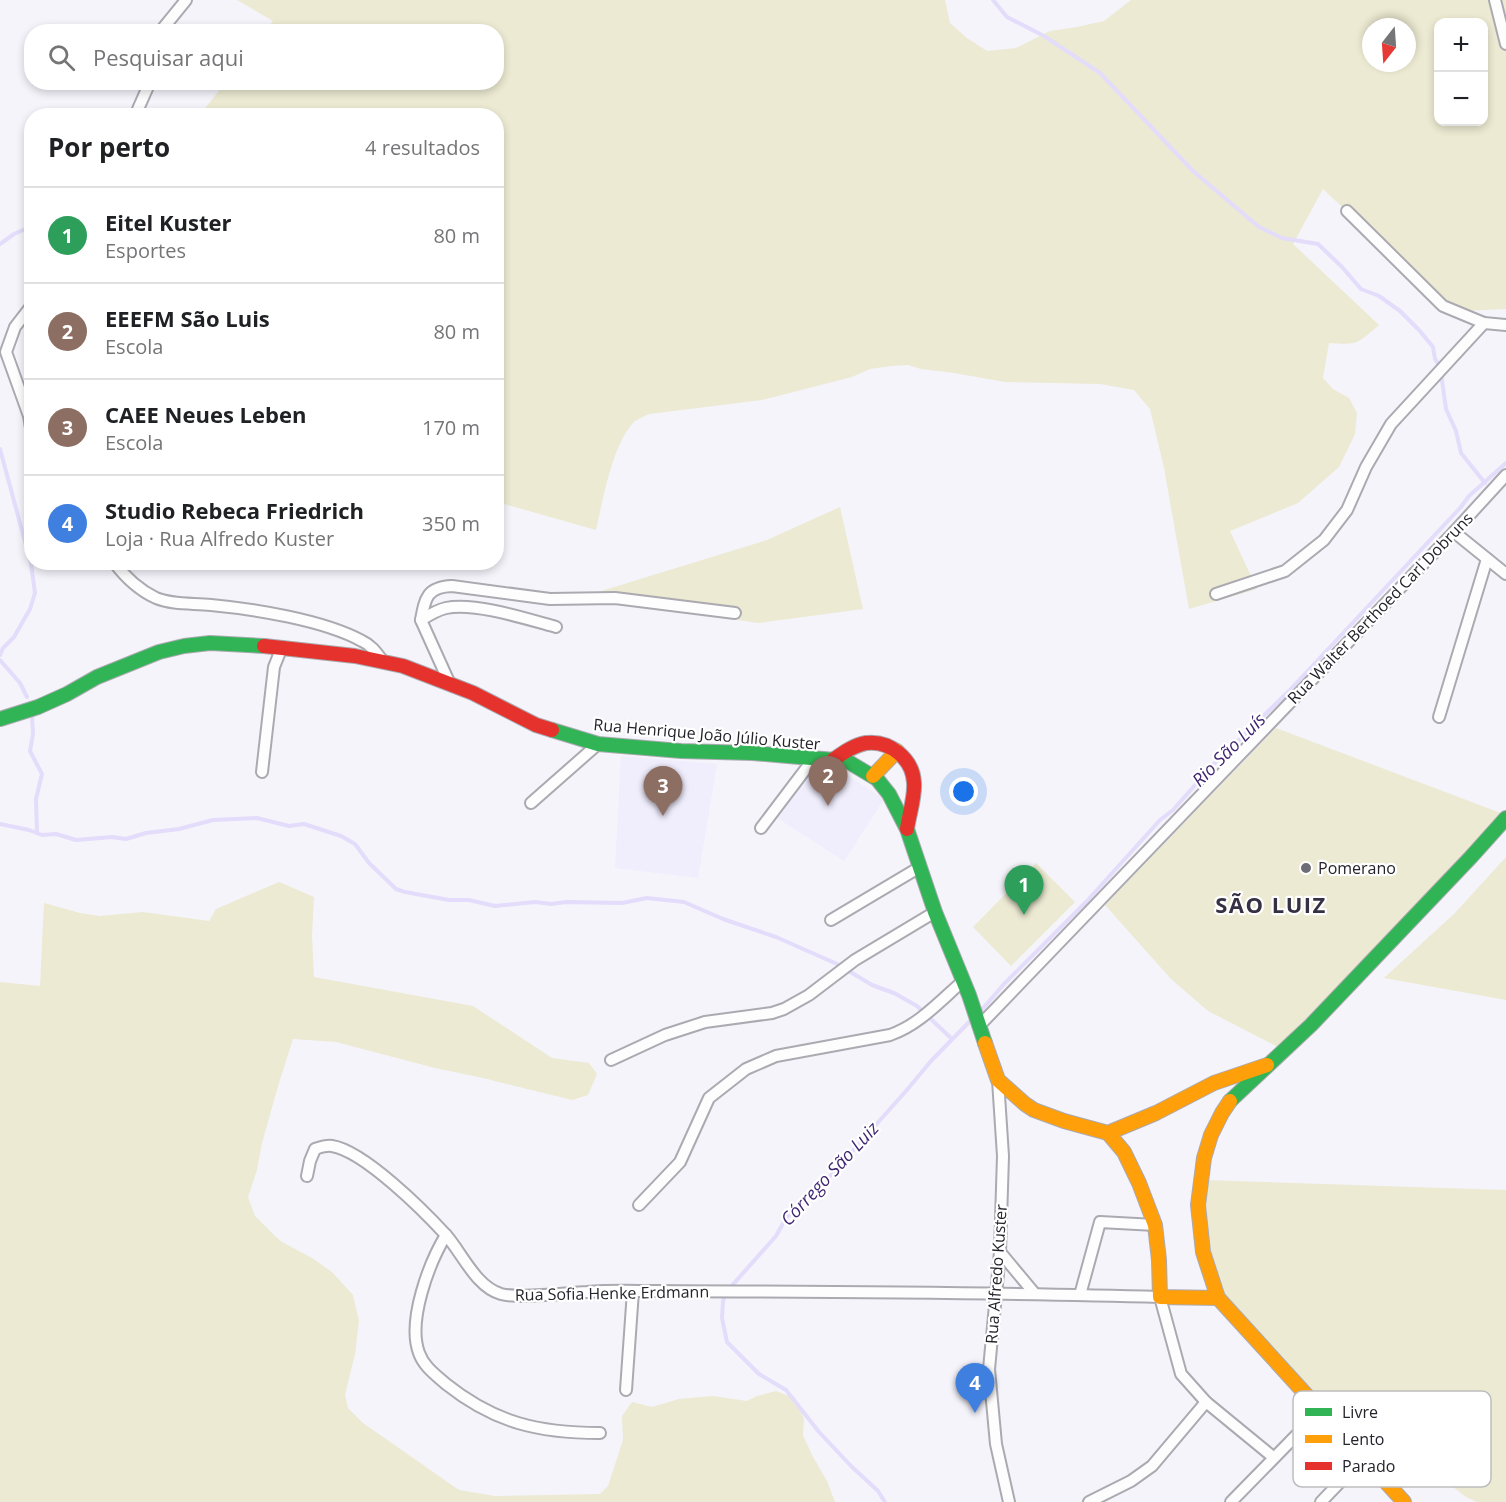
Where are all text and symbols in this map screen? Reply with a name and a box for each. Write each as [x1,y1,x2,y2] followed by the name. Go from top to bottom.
[1362,18,1416,72] north arrow
[1434,18,1488,126] map controls
[1434,18,1488,72] button: +
[24,24,504,90] search box
[45,41,78,74] icon: search
[93,42,244,72] text: Pesquisar aqui
[1434,72,1488,126] button: −
[48,129,170,165] text: Por perto
[365,134,480,161] text: 4 resultados
[105,207,232,237] text: Eitel Kuster
[62,222,73,249] text: 1
[433,222,480,249] text: 80 m
[105,237,186,264] text: Esportes
[105,303,270,333] text: EEEFM São Luis
[62,318,73,345] text: 2
[433,318,480,345] text: 80 m
[105,333,163,360] text: Escola
[105,399,306,429] text: CAEE Neues Leben
[62,414,73,441] text: 3
[422,414,480,441] text: 170 m
[105,429,163,456] text: Escola
[105,495,364,525] text: Studio Rebeca Friedrich
[1282,507,1478,709] street label: Rua Walter Berthoed Carl Dobruns
[62,510,73,537] text: 4
[422,510,480,537] text: 350 m
[105,525,334,552] text: Loja · Rua Alfredo Kuster
[1186,707,1271,791] water label: Rio São Luís
[593,713,822,755] street label: Rua Henrique João Júlio Kuster
[808,756,848,806] pin: 2
[644,766,682,816] pin: 3
[949,777,978,806] your location
[1318,857,1396,879] place label: Pomerano
[1299,861,1313,875] marker: Pomerano
[1004,866,1044,915] pin: 1
[1215,889,1327,919] district label: SÃO LUIZ
[775,1116,884,1230] water label: Córrego São Luiz
[980,1203,1012,1345] street label: Rua Alfredo Kuster
[515,1280,709,1306] street label: Rua Sofia Henke Erdmann
[956,1364,994,1413] pin: 4
[1293,1391,1491,1487] legend
[1342,1401,1378,1423] text: Livre
[1342,1428,1384,1450] text: Lento
[1342,1455,1395,1477] text: Parado

